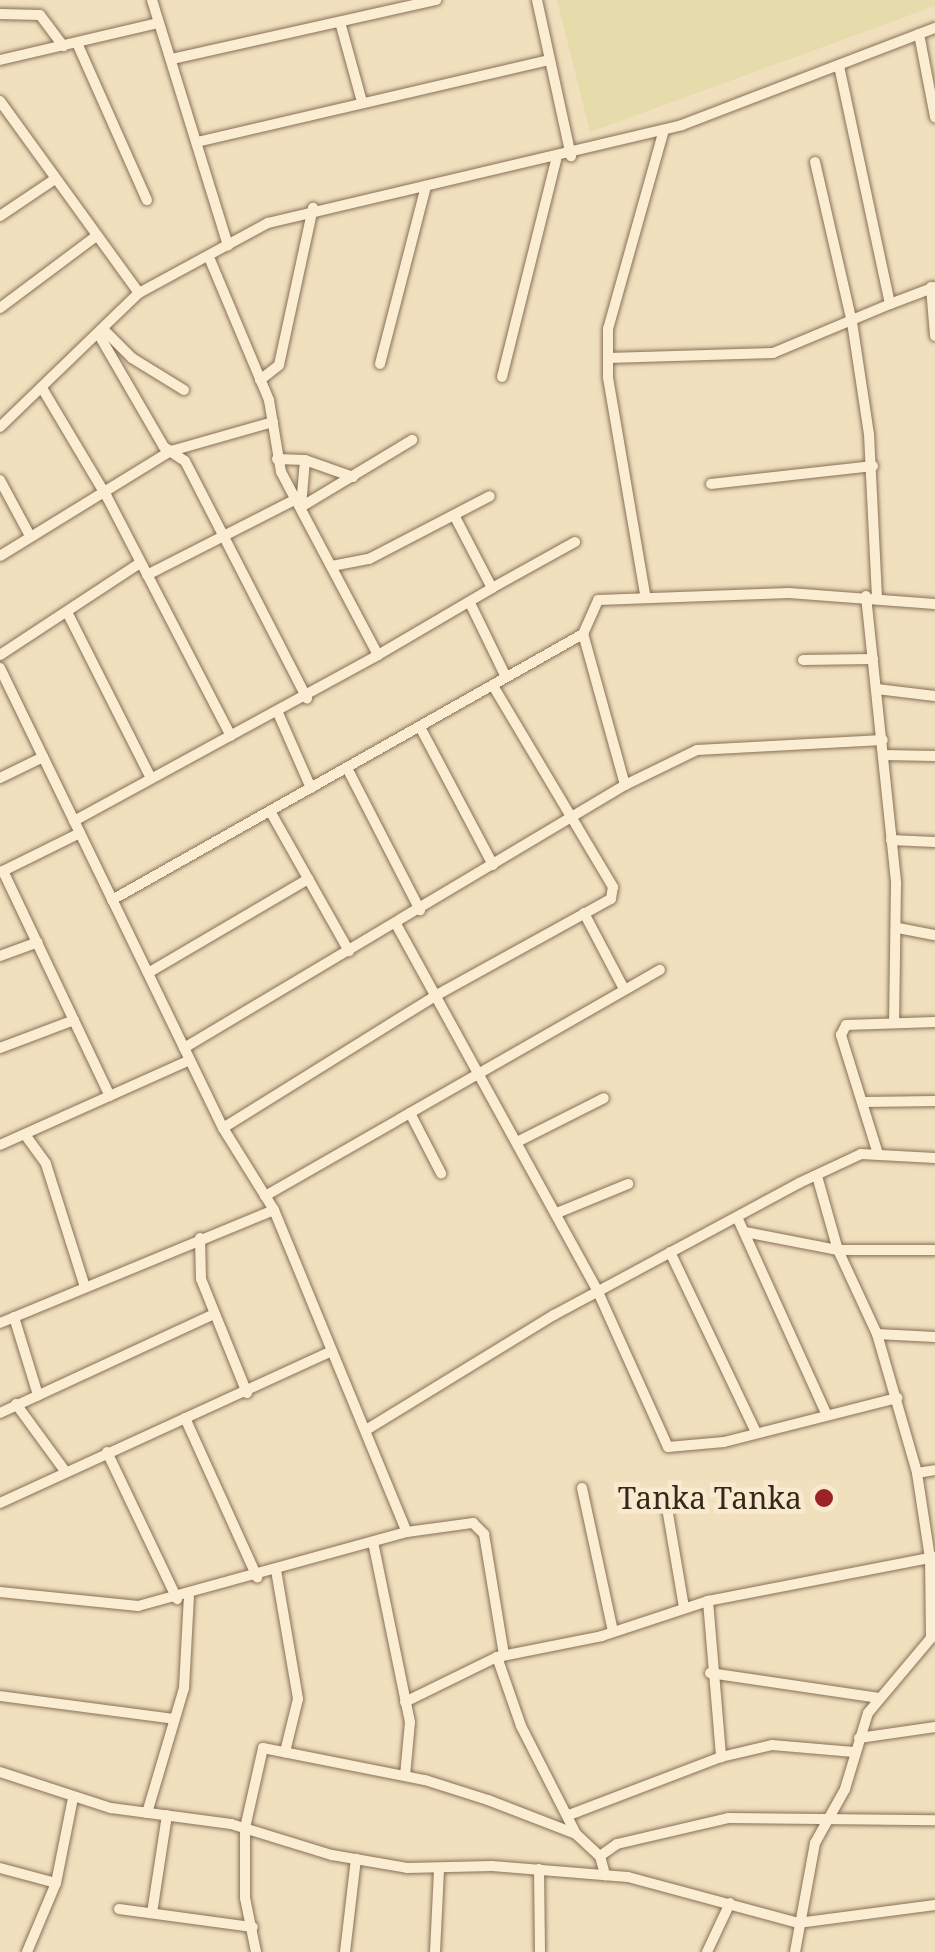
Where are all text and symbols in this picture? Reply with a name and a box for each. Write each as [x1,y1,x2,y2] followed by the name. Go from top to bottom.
[618,1480,802,1516] place label: Tanka Tanka
[811,1485,837,1511] marker: Tanka Tanka

